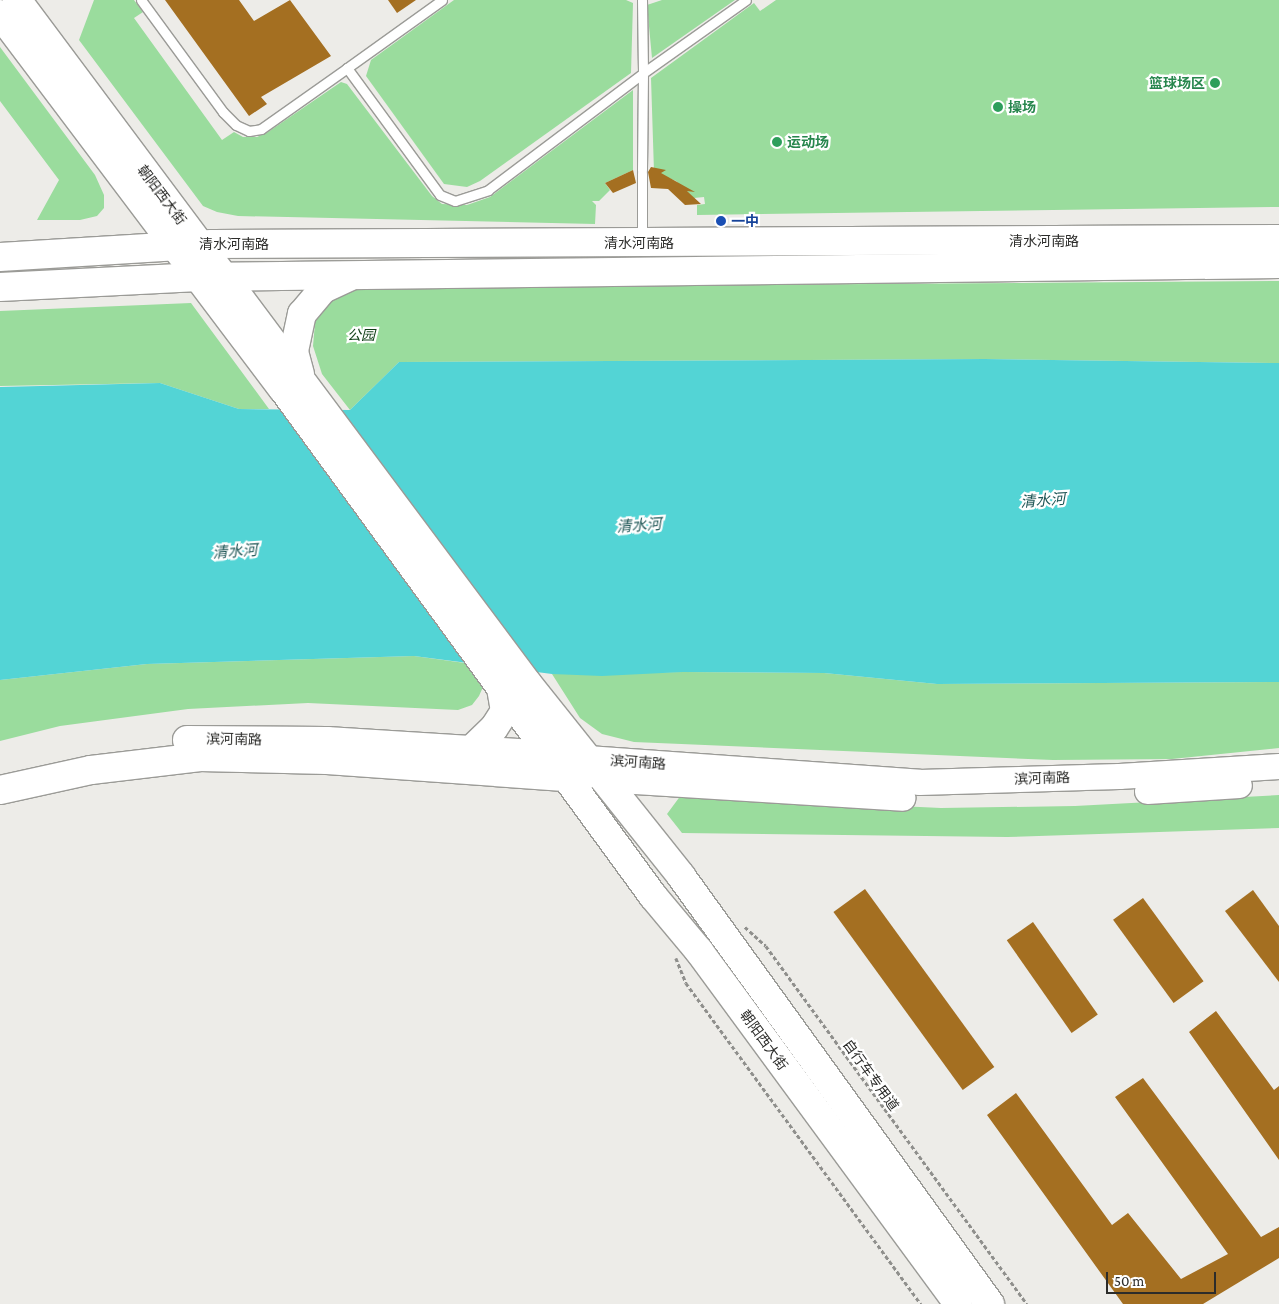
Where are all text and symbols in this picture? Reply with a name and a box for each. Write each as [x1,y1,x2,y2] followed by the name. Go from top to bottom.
[1149,75,1205,91] place label: 篮球场区
[1209,77,1221,89] marker: 篮球场区
[1008,99,1036,115] place label: 操场
[992,101,1004,113] marker: 操场
[787,134,829,150] place label: 运动场
[771,136,783,148] marker: 运动场
[134,162,190,228] street label: 朝阳西大街
[731,213,759,229] place label: 一中
[715,215,727,227] marker: 一中
[1009,233,1079,249] street label: 清水河南路
[604,235,674,251] street label: 清水河南路
[199,236,269,252] street label: 清水河南路
[347,327,375,343] park label: 公园
[1020,490,1066,512] water label: 清水河
[616,515,662,537] water label: 清水河
[212,541,258,563] water label: 清水河
[206,730,262,748] street label: 滨河南路
[609,752,667,772] street label: 滨河南路
[1014,769,1070,787] street label: 滨河南路
[737,1007,791,1073] street label: 朝阳西大街
[840,1036,902,1114] street label: 自行车专用道
[1109,1262,1219,1294] scale bar
[1114,1273,1144,1289] text: 50 m

